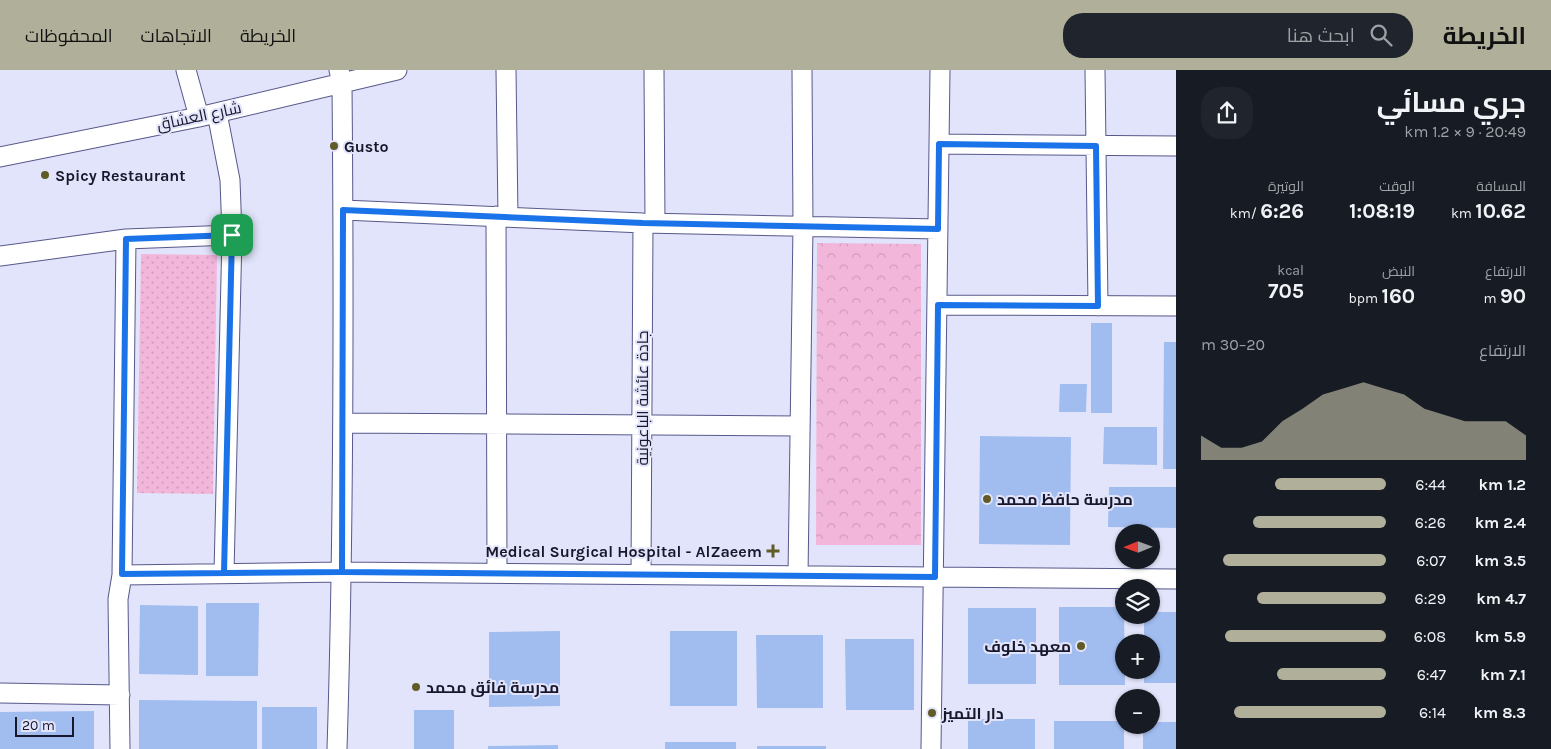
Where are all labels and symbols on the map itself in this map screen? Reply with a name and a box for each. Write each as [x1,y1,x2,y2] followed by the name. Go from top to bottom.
[155,98,243,136] street label: شارع العشاق
[344,137,389,156] place label: Gusto
[328,140,340,152] marker: Gusto
[55,166,186,185] place label: Spicy Restaurant
[39,169,51,181] marker: Spicy Restaurant
[211,214,253,256] pin
[633,331,652,465] street label: جادة عائشة الباعونية
[997,490,1133,509] place label: مدرسة حافظ محمد
[981,493,993,505] marker: مدرسة حافظ محمد
[1115,524,1160,569] north arrow
[485,542,762,561] place label: Medical Surgical Hospital - AlZaeem
[766,544,780,558] marker: Medical Surgical Hospital - AlZaeem
[984,637,1071,656] place label: معهد خلوف
[1075,640,1087,652] marker: معهد خلوف
[426,678,559,697] place label: مدرسة فائق محمد
[410,681,422,693] marker: مدرسة فائق محمد
[941,704,1004,723] place label: دار التميز
[926,707,938,719] marker: دار التميز
[15,714,74,737] scale bar

